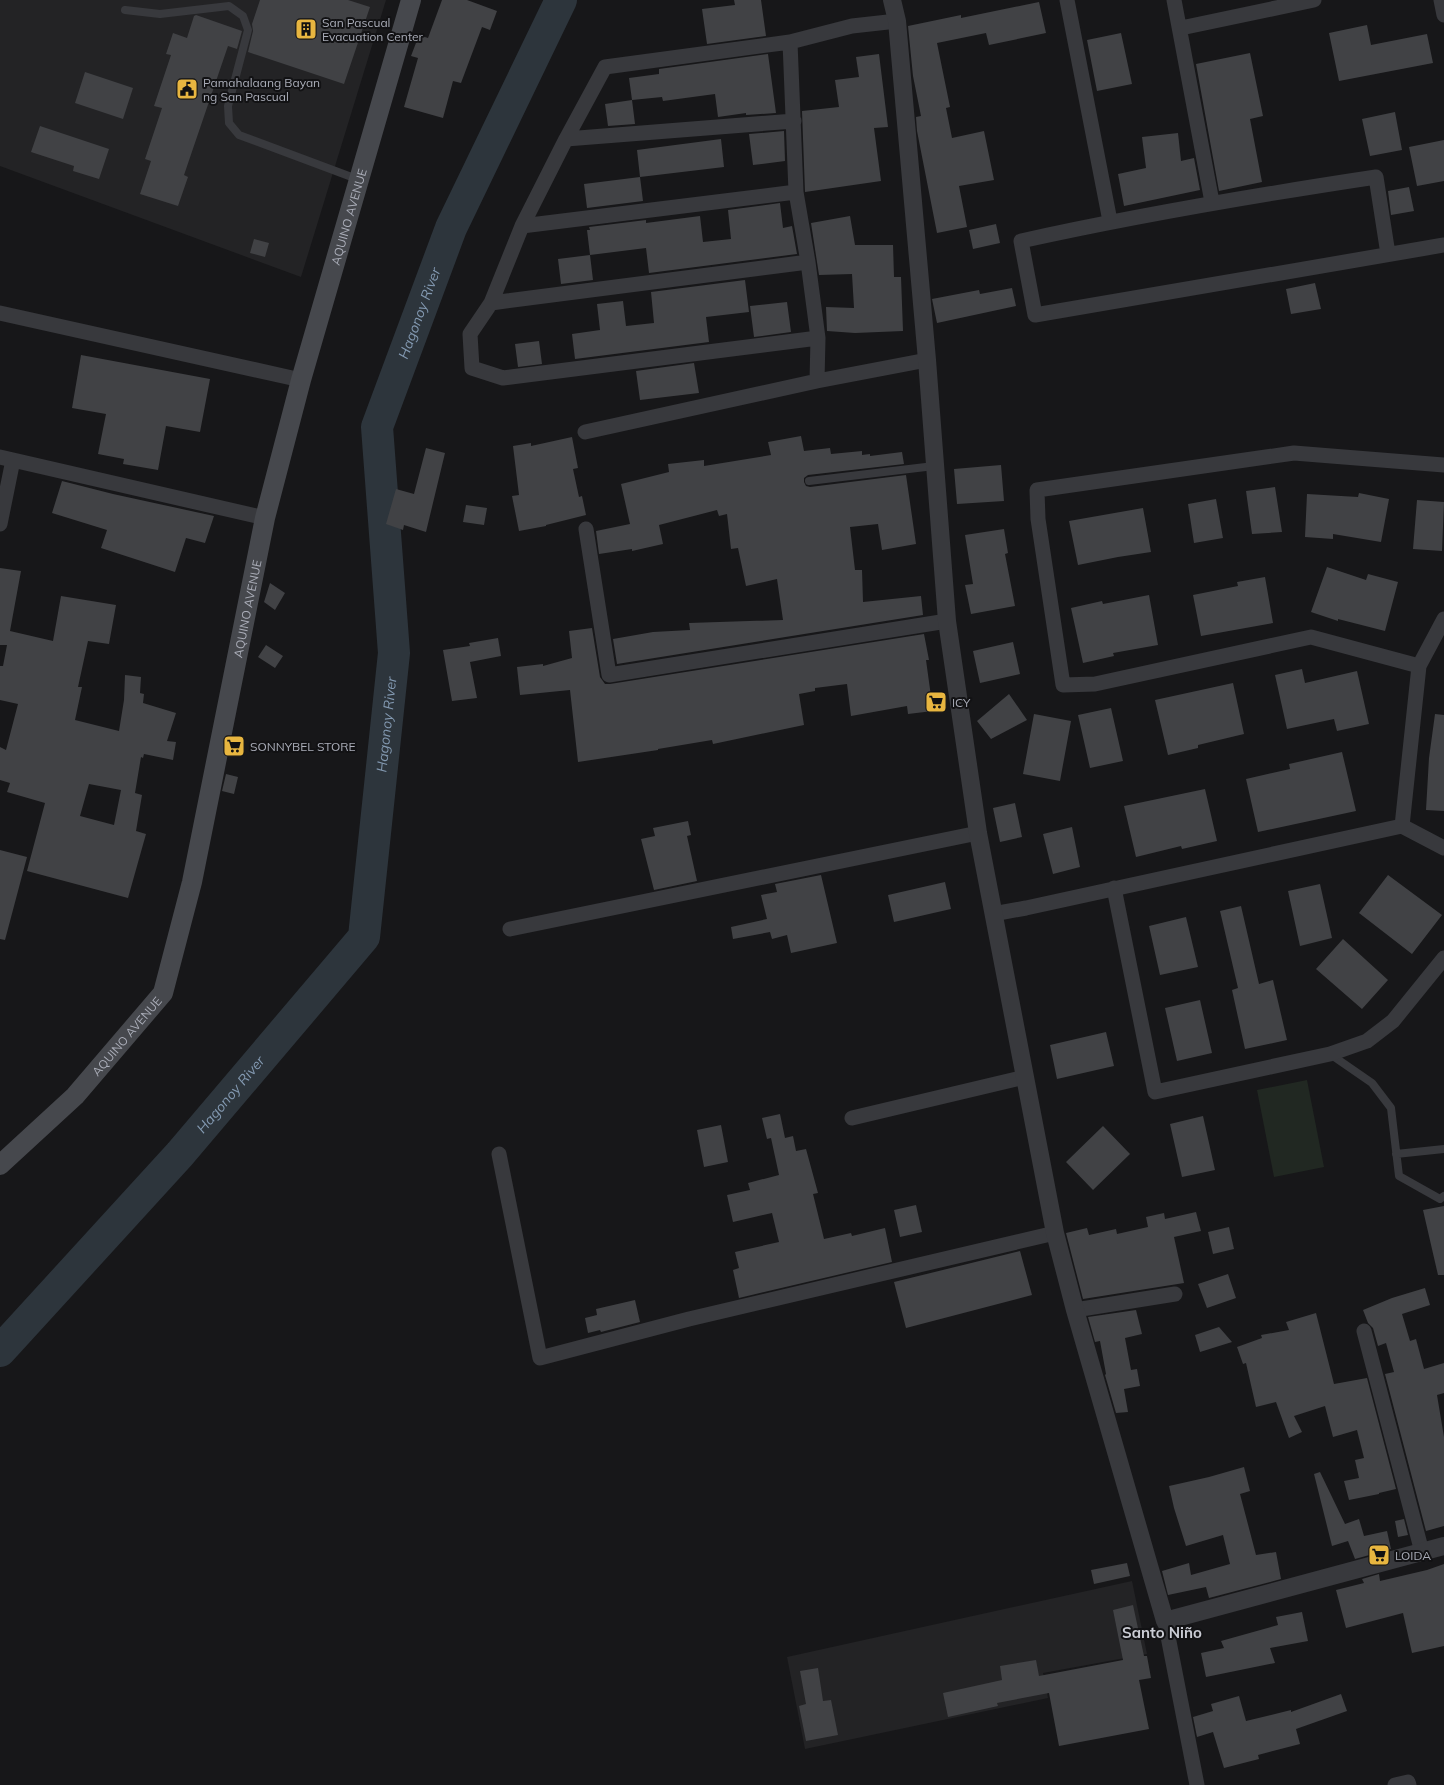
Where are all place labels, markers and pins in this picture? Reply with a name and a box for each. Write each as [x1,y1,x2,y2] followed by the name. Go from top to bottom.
[322,15,424,44] place label: San Pascual Evacuation Center
[294,17,318,41] building icon: San Pascual Evacuation Center
[203,75,320,104] place label: Pamahalaang Bayan ng San Pascual
[175,77,199,101] public building icon: Pamahalaang Bayan ng San Pascual
[924,690,948,714] supermarket icon: ICY
[952,695,971,710] place label: ICY
[222,734,246,758] supermarket icon: SONNYBEL STORE
[250,739,356,754] place label: SONNYBEL STORE
[1367,1543,1391,1567] supermarket icon: LOIDA
[1395,1548,1431,1563] place label: LOIDA

